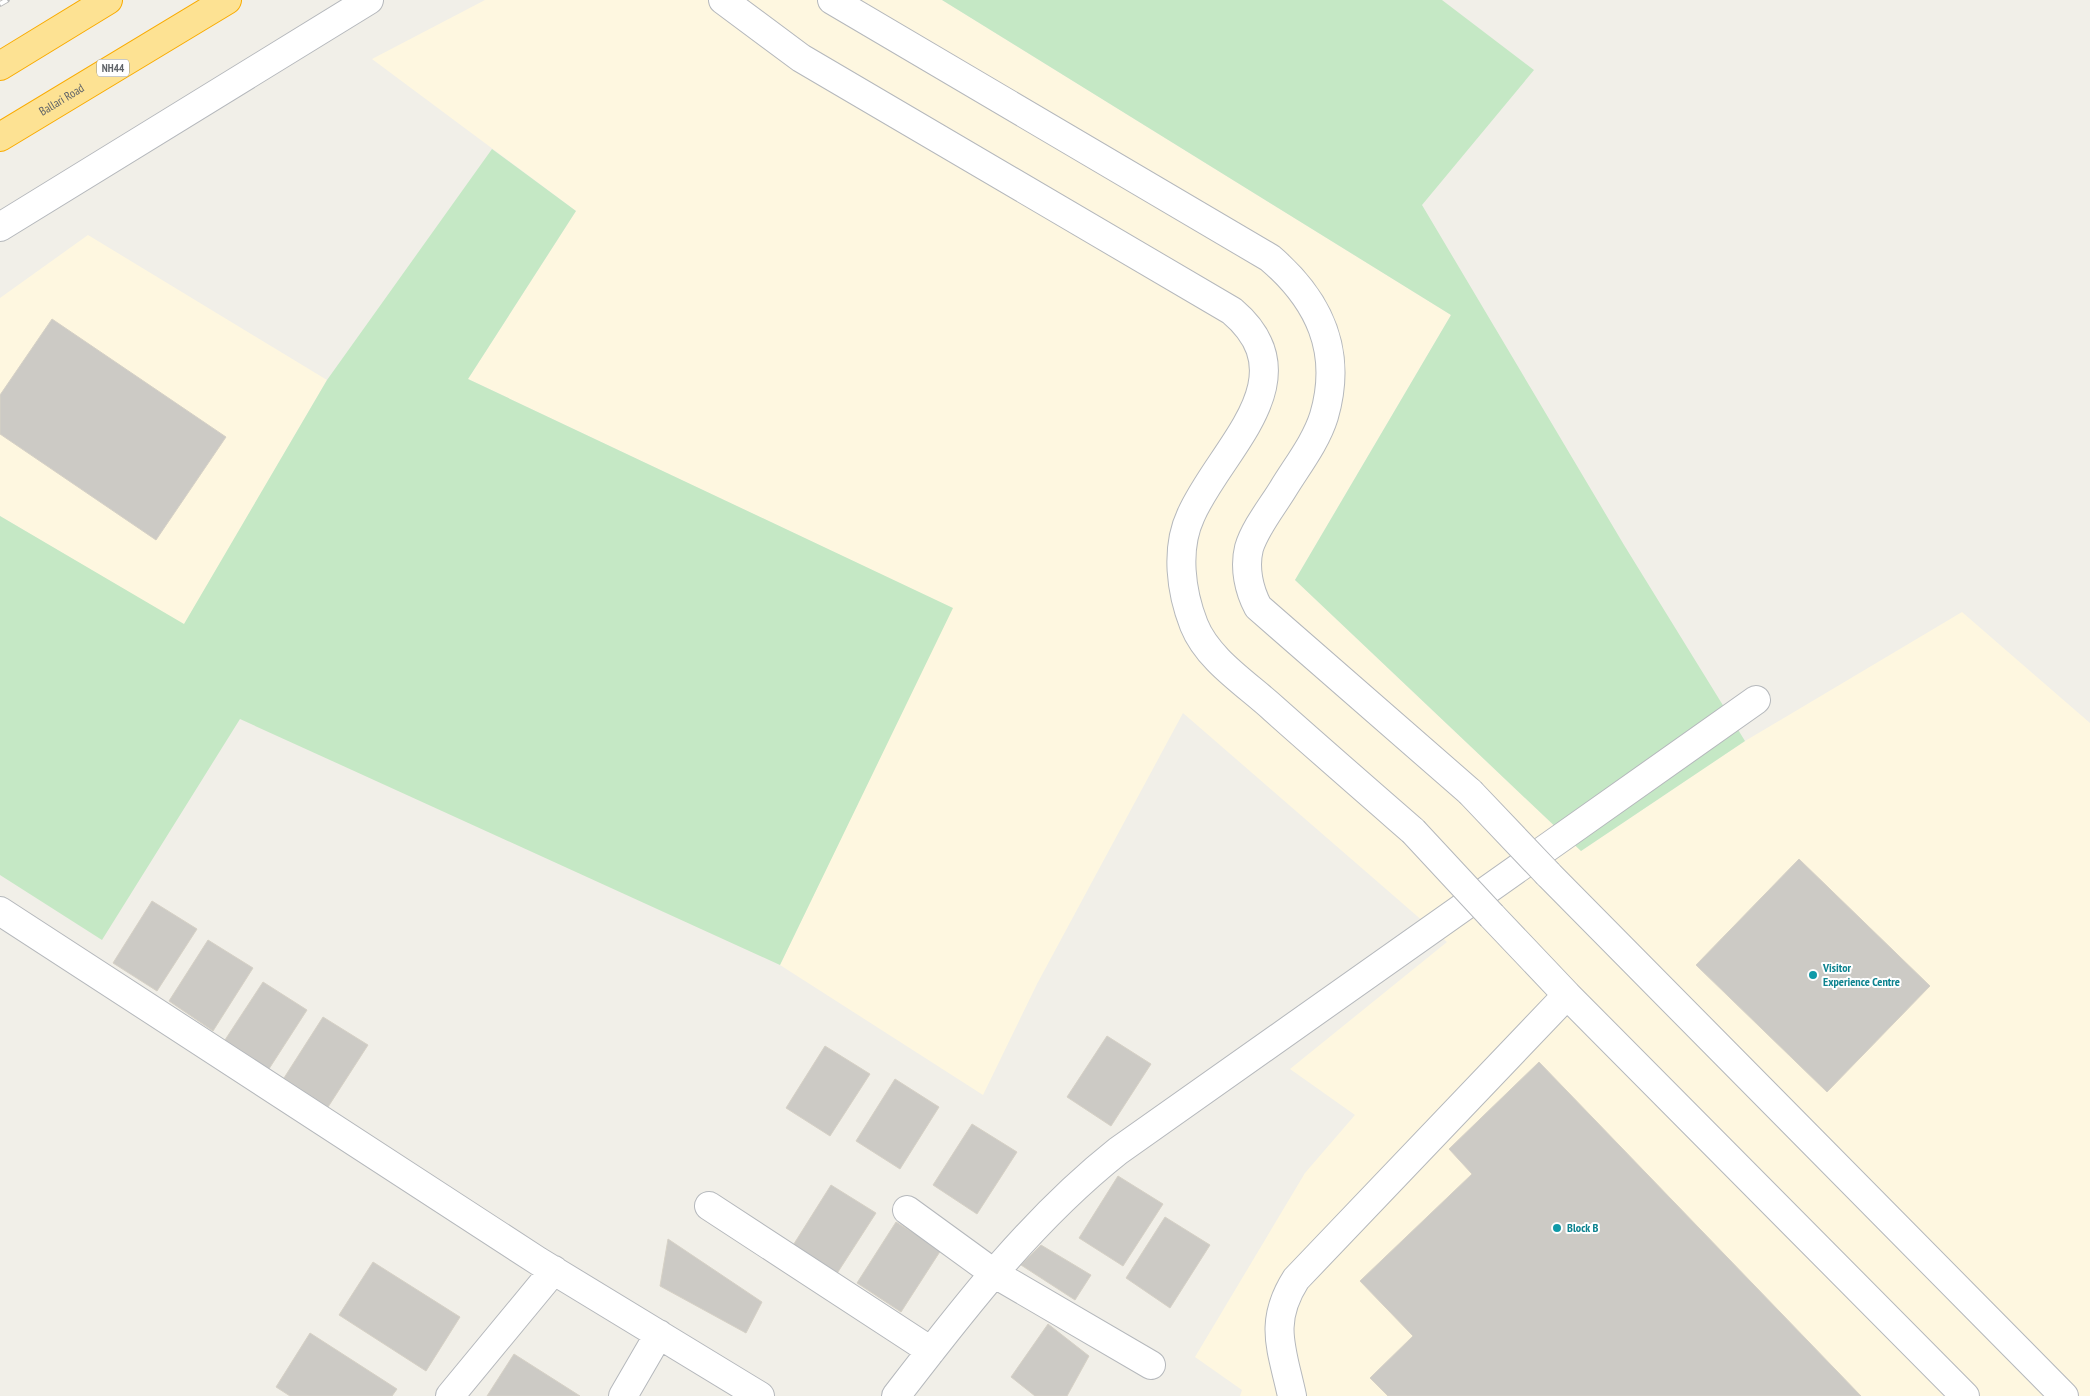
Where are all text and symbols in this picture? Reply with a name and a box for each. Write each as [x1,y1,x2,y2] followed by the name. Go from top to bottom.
[97,59,129,76] road number: NH44
[36,80,87,119] street label: Ballari Road
[1822,960,1900,989] place label: Visitor Experience Centre
[1807,969,1819,981] marker: Visitor Experience Centre
[1567,1220,1598,1235] place label: Block B
[1551,1222,1563,1234] marker: Block B

